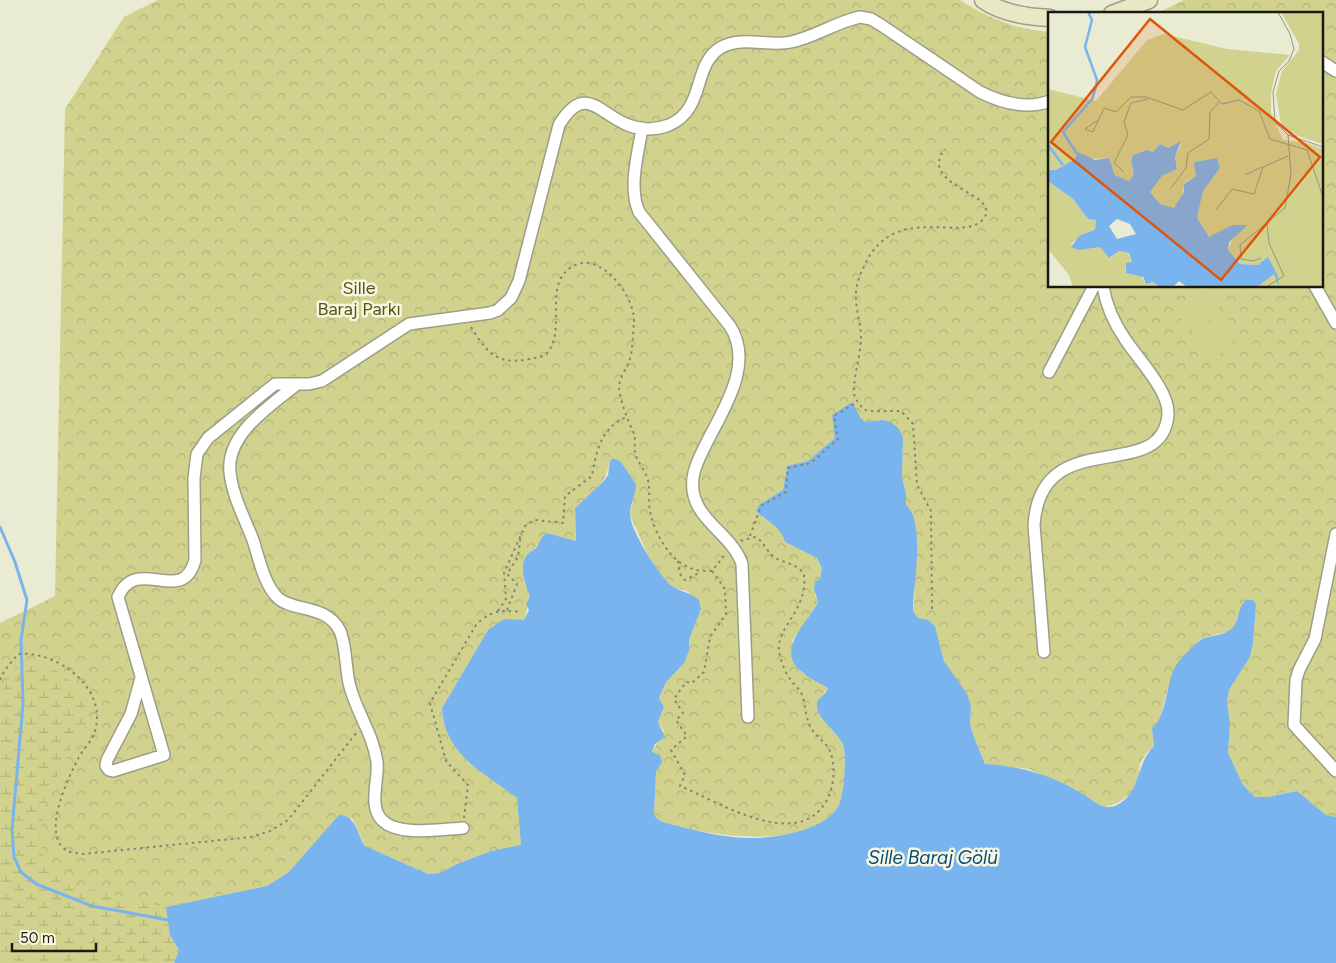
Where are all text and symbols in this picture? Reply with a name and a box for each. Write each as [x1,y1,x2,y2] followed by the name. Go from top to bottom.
[1048,12,1324,288] inset map
[317,277,401,320] park label: Sille Baraj Parkı
[868,846,998,869] water label: Sille Baraj Gölü
[12,920,96,952] scale bar
[20,929,55,947] text: 50 m

